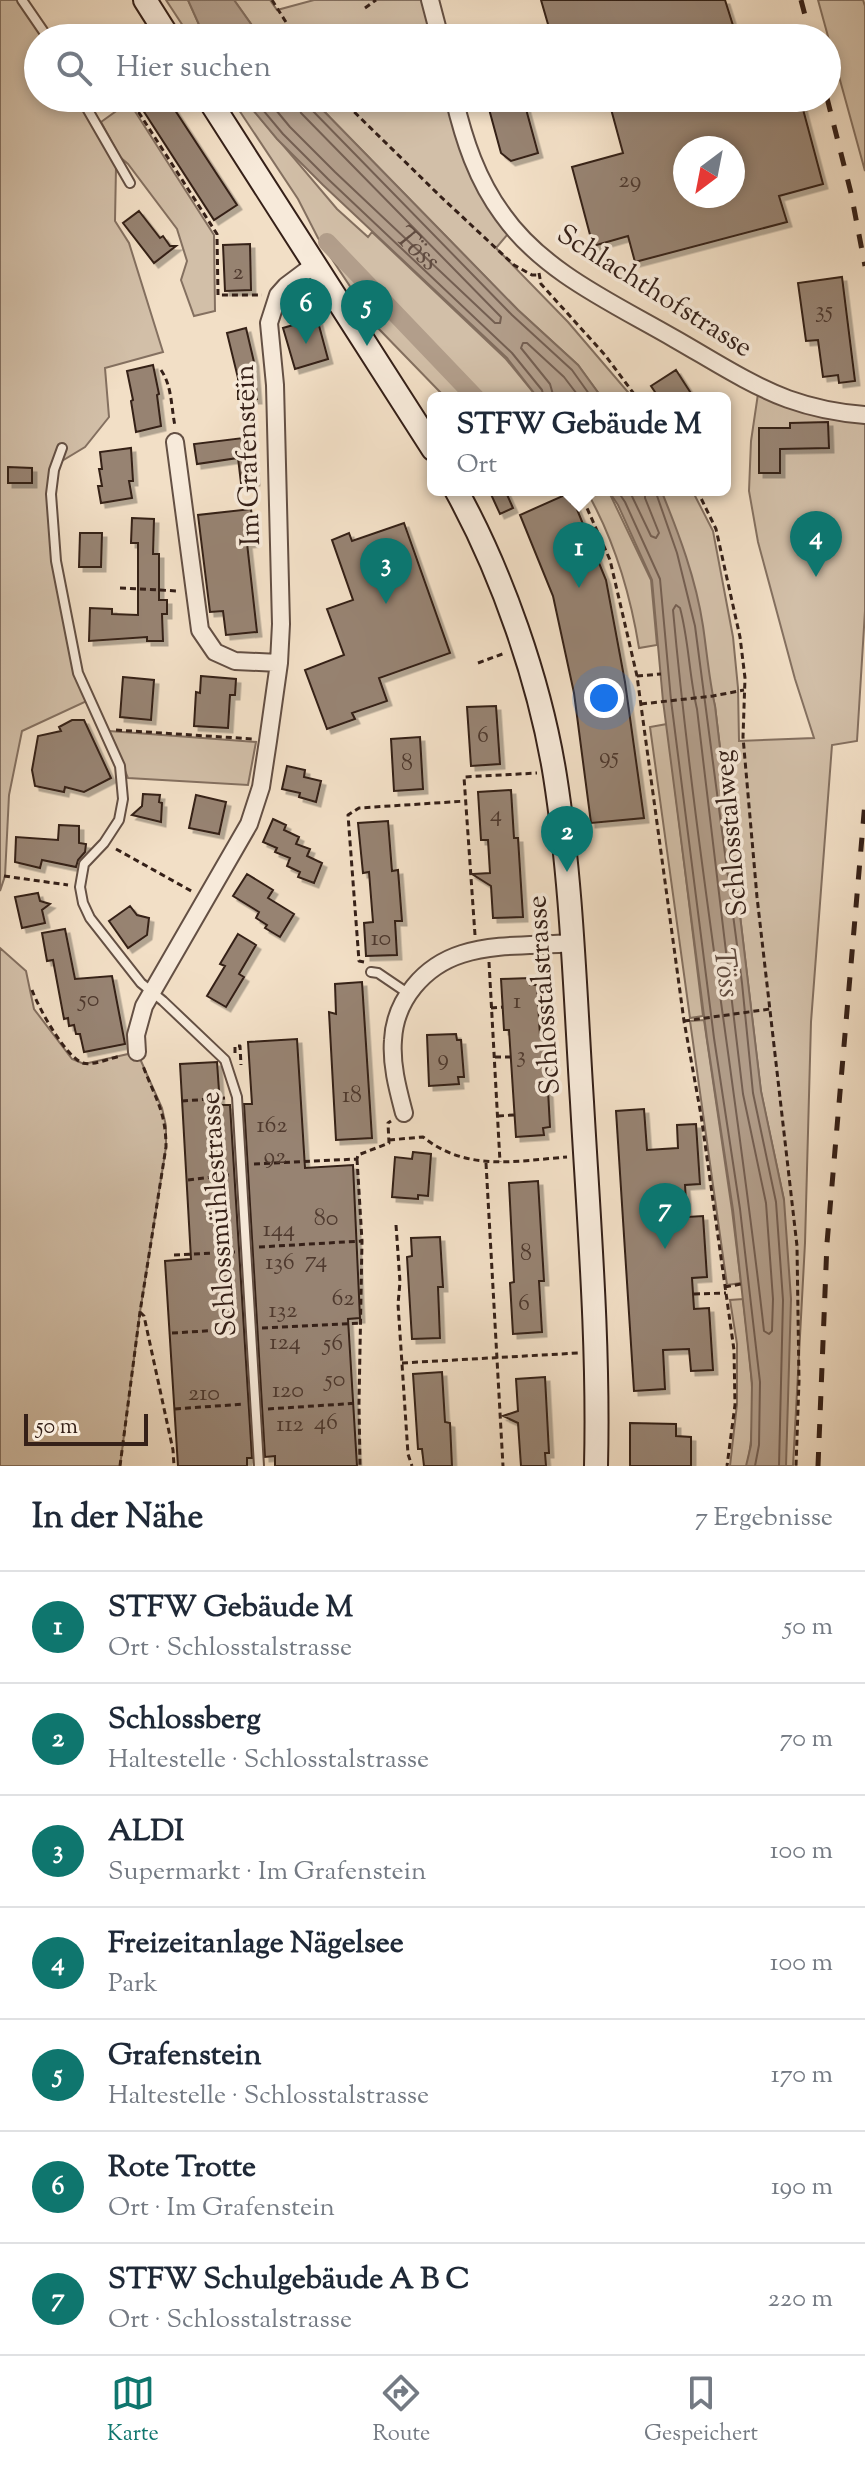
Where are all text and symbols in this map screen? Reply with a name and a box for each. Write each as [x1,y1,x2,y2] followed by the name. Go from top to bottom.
[24,24,841,112] search box
[52,46,96,90] icon: search
[116,47,271,90] text: Hier suchen
[673,136,745,208] north arrow
[619,164,641,198] house number: 29
[548,216,760,368] street label: Schlachthofstrasse
[384,217,450,282] water label: Töss
[232,256,244,290] house number: 2
[280,278,332,344] pin: 6
[341,280,393,346] pin: 5
[815,294,833,328] house number: 35
[226,364,272,546] street label: Im Grafenstein
[427,392,731,496] popup
[456,404,702,447] text: STFW Gebäude M
[456,447,497,484] text: Ort
[790,511,842,577] pin: 4
[553,522,605,588] pin: 1
[360,538,412,604] pin: 3
[584,678,624,718] your location
[477,719,489,753] house number: 6
[599,740,619,774] house number: 95
[401,747,413,781] house number: 8
[705,748,759,918] street label: Schlosstalweg
[490,798,502,832] house number: 4
[541,806,593,872] pin: 2
[518,894,572,1096] street label: Schlosstalstrasse
[371,922,391,956] house number: 10
[700,946,750,1000] water label: Töss
[77,983,99,1017] house number: 50
[513,985,521,1019] house number: 1
[516,1039,526,1073] house number: 3
[437,1042,449,1076] house number: 9
[342,1079,362,1113] house number: 18
[191,1090,249,1338] street label: Schlossmühlestrasse
[256,1109,288,1143] house number: 162
[264,1140,286,1174] house number: 92
[639,1183,691,1249] pin: 7
[314,1202,338,1236] house number: 80
[263,1213,295,1247] house number: 144
[520,1237,532,1271] house number: 8
[305,1244,327,1278] house number: 74
[265,1246,295,1280] house number: 136
[332,1282,354,1316] house number: 62
[518,1287,530,1321] house number: 6
[268,1294,298,1328] house number: 132
[269,1326,301,1360] house number: 124
[321,1327,343,1361] house number: 56
[323,1363,345,1397] house number: 50
[272,1374,304,1408] house number: 120
[188,1377,220,1411] house number: 210
[314,1406,338,1440] house number: 46
[276,1408,304,1442] house number: 112
[24,1410,148,1446] scale bar
[36,1412,78,1444] text: 50 m
[32,1494,203,1543] text: In der Nähe
[695,1500,833,1537] text: 7 Ergebnisse
[108,1587,353,1630] text: STFW Gebäude M
[54,1609,62,1646] text: 1
[783,1609,833,1646] text: 50 m
[108,1630,352,1667] text: Ort · Schlosstalstrasse
[108,1699,261,1742] text: Schlossberg
[52,1721,64,1758] text: 2
[780,1721,833,1758] text: 70 m
[108,1742,429,1779] text: Haltestelle · Schlosstalstrasse
[108,1811,184,1854] text: ALDI
[53,1833,63,1870] text: 3
[770,1833,833,1870] text: 100 m
[108,1854,426,1891] text: Supermarkt · Im Grafenstein
[108,1923,404,1966] text: Freizeitanlage Nägelsee
[51,1945,65,1982] text: 4
[770,1945,833,1982] text: 100 m
[108,1966,158,2003] text: Park
[108,2035,261,2078] text: Grafenstein
[54,2057,62,2094] text: 5
[771,2057,833,2094] text: 170 m
[108,2078,429,2115] text: Haltestelle · Schlosstalstrasse
[108,2147,256,2190] text: Rote Trotte
[52,2169,64,2206] text: 6
[771,2169,833,2206] text: 190 m
[108,2190,335,2227] text: Ort · Im Grafenstein
[108,2259,470,2302] text: STFW Schulgebäude A B C
[51,2281,65,2318] text: 7
[768,2281,833,2318] text: 220 m
[108,2302,352,2339] text: Ort · Schlosstalstrasse
[107,2371,159,2451] tab: Karte
[373,2371,430,2451] tab: Route
[644,2371,758,2451] tab: Gespeichert

